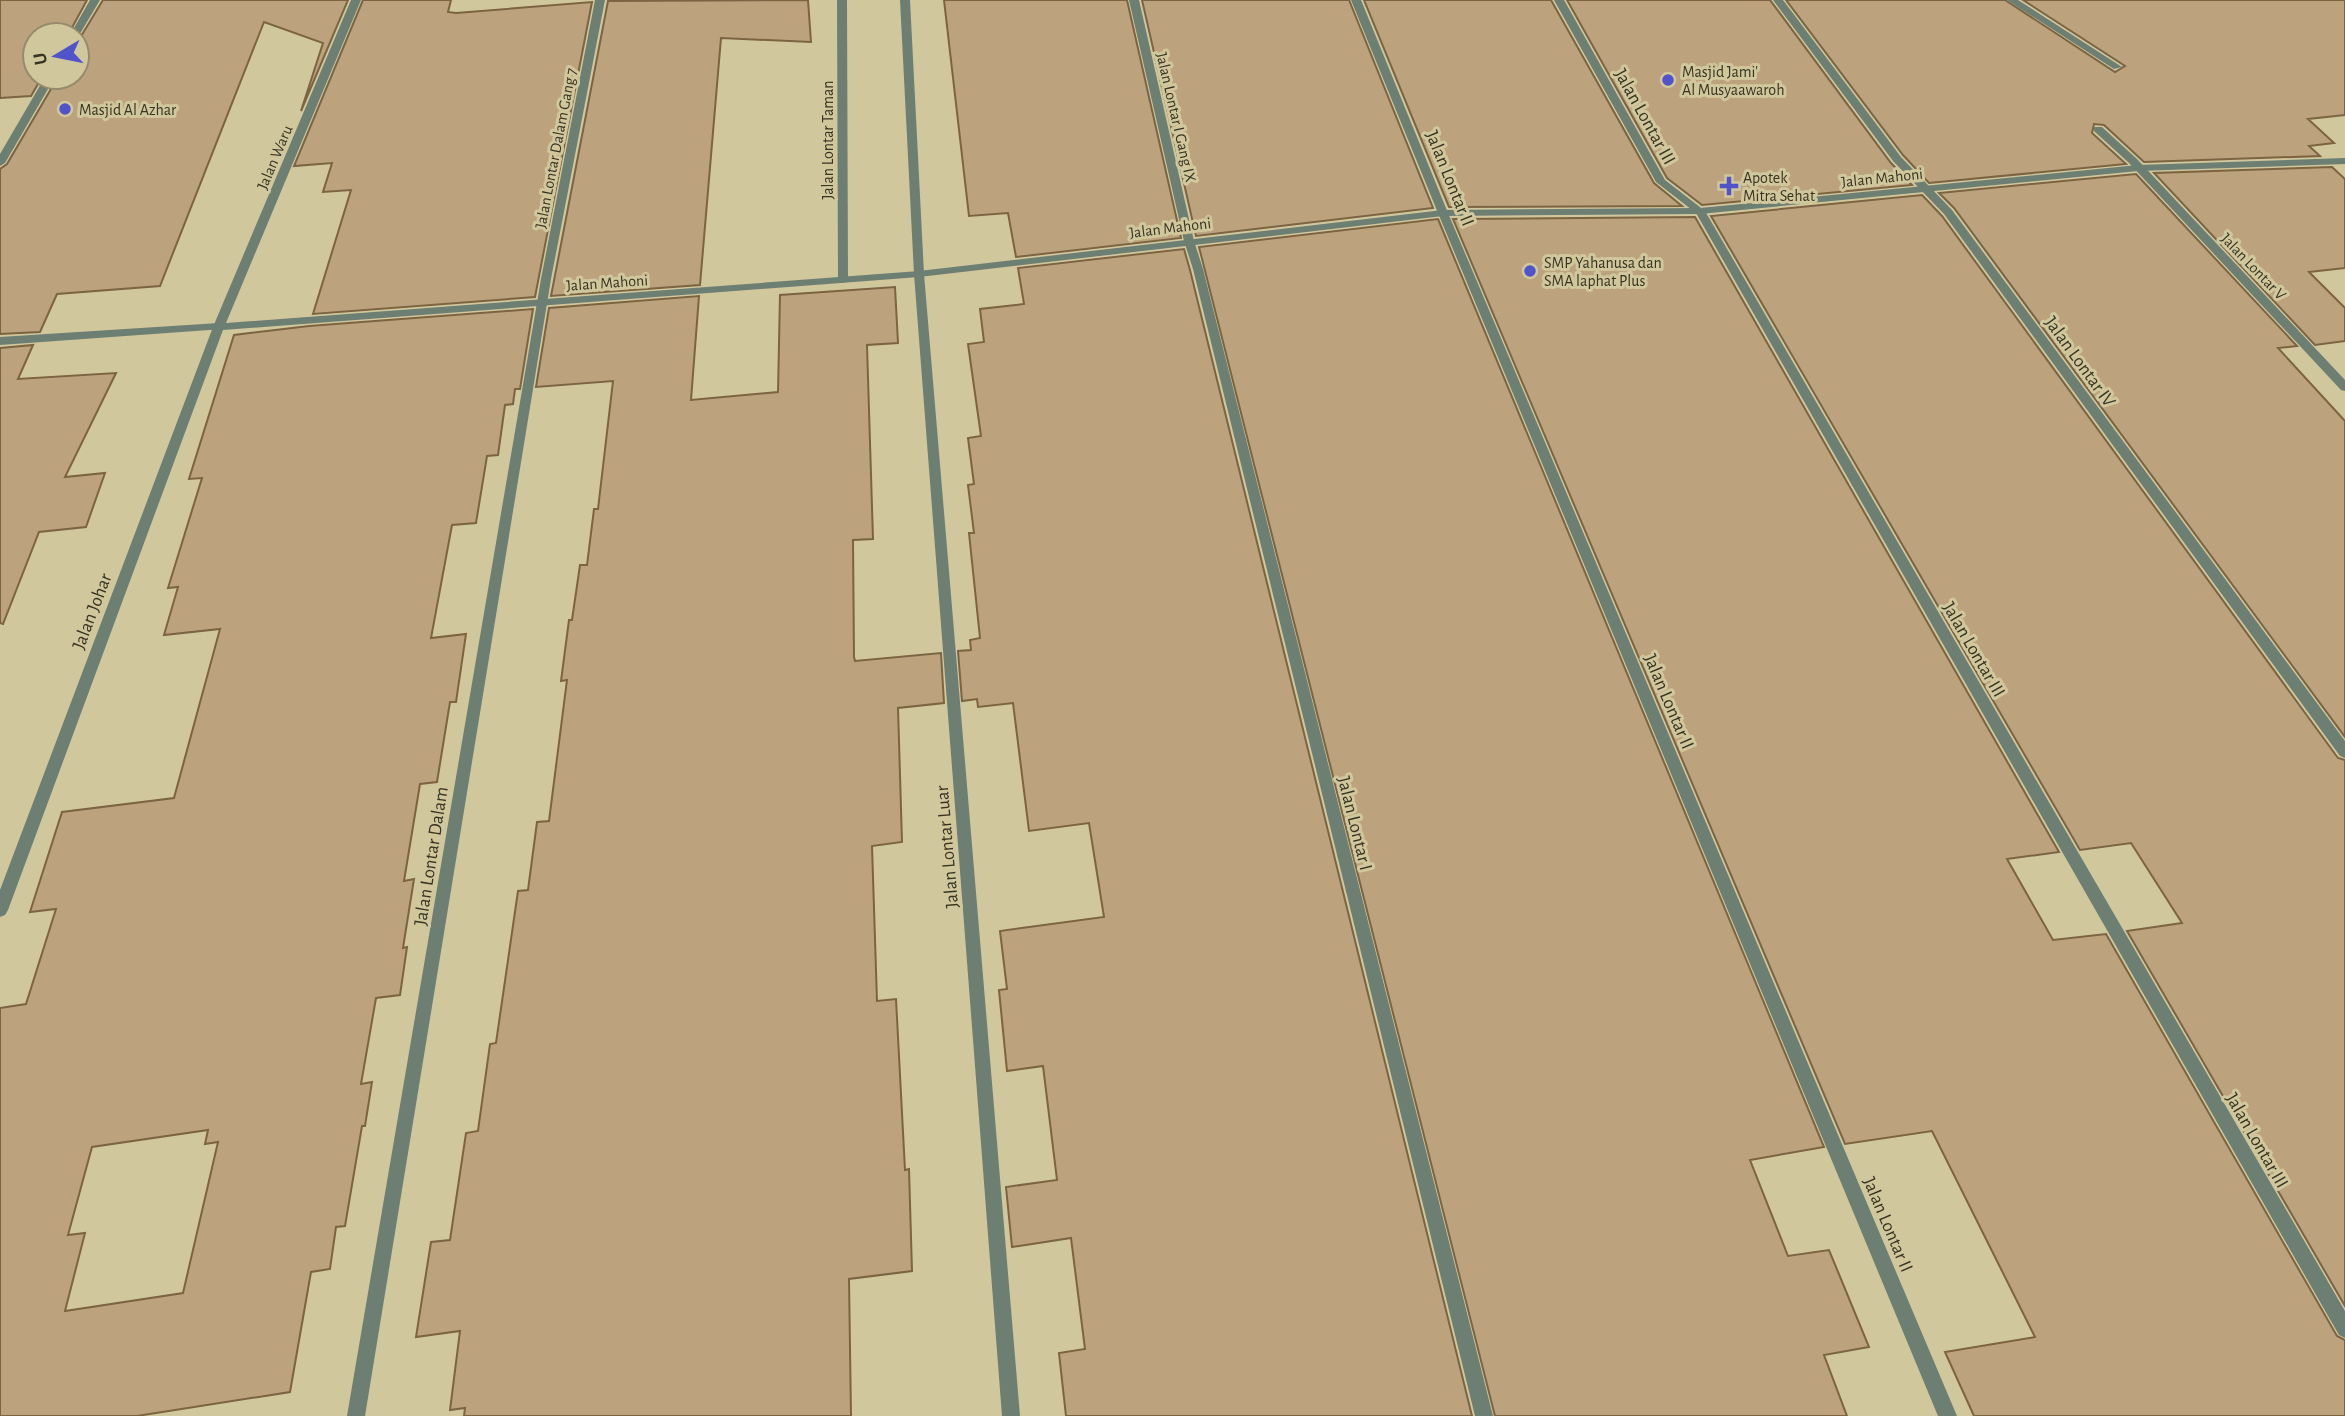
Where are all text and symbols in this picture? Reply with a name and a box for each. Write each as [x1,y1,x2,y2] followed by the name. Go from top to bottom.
[21,21,91,91] north arrow
[30,51,51,66] text: U
[1153,51,1199,184] street label: Jalan Lontar I Gang IX
[1682,64,1784,99] place label: Masjid Jami' Al Musyaawaroh
[533,66,579,230] street label: Jalan Lontar Dalam Gang 7
[1611,66,1679,168] street label: Jalan Lontar III
[1660,72,1676,88] marker: Masjid Jami' Al Musyaawaroh
[820,81,836,199] street label: Jalan Lontar Taman
[57,101,73,117] marker: Masjid Al Azhar
[79,102,177,119] place label: Masjid Al Azhar
[254,123,296,192] street label: Jalan Waru
[1422,128,1477,229] street label: Jalan Lontar II
[1840,166,1924,190] street label: Jalan Mahoni
[1743,170,1815,204] place label: Apotek Mitra Sehat
[1721,178,1737,194] marker: Apotek Mitra Sehat
[1128,215,1212,241] street label: Jalan Mahoni
[2218,230,2289,303] street label: Jalan Lontar V
[1544,255,1662,289] place label: SMP Yahanusa dan SMA laphat Plus
[1522,263,1538,279] marker: SMP Yahanusa dan SMA laphat Plus
[566,272,649,294] street label: Jalan Mahoni
[2041,313,2119,411] street label: Jalan Lontar IV
[69,571,116,652] street label: Jalan Johar
[1939,599,2009,701] street label: Jalan Lontar III
[1640,651,1697,752] street label: Jalan Lontar II
[1334,774,1375,872] street label: Jalan Lontar I
[411,785,452,927] street label: Jalan Lontar Dalam
[933,785,962,909] street label: Jalan Lontar Luar
[2222,1090,2292,1192] street label: Jalan Lontar III
[1859,1174,1916,1275] street label: Jalan Lontar II

